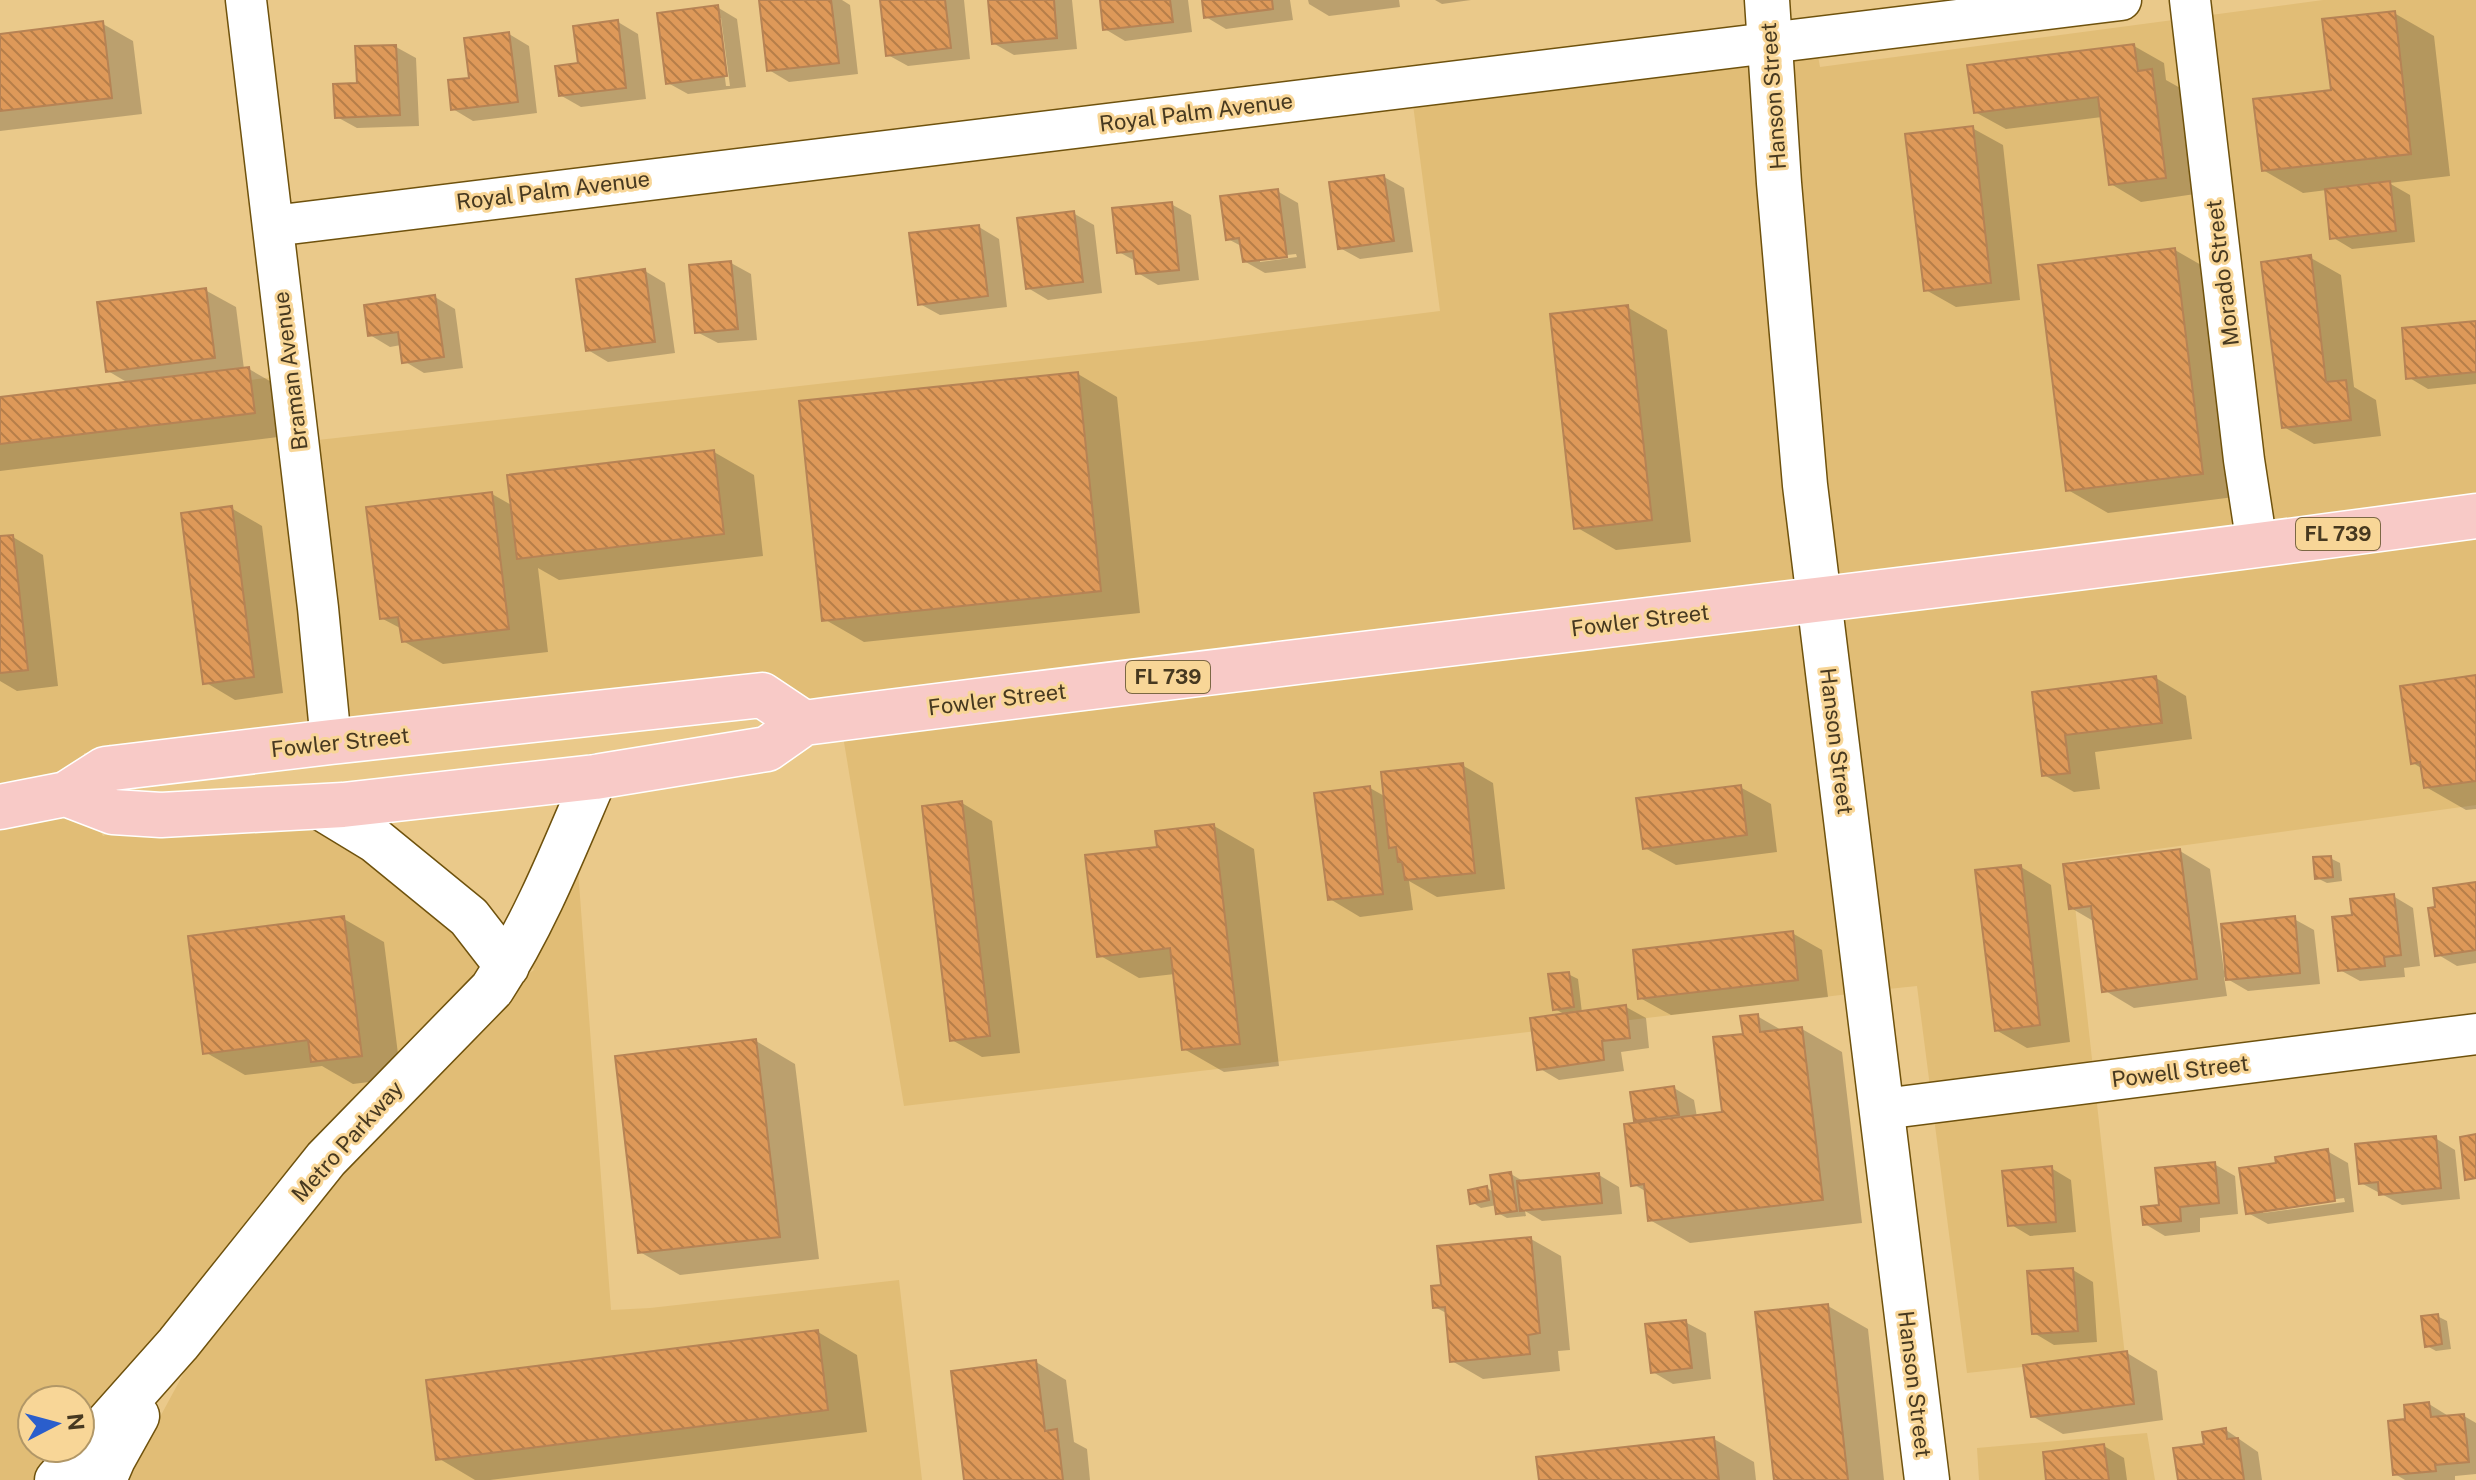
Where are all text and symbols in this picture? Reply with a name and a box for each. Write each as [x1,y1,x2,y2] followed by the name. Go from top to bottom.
[1755,22,1791,170] street label: Hanson Street
[1098,87,1294,137] street label: Royal Palm Avenue
[455,165,651,215] street label: Royal Palm Avenue
[2200,198,2244,348] street label: Morado Street
[267,290,313,452] street label: Braman Avenue
[2296,518,2380,550] road number: FL 739
[1569,599,1711,641] street label: Fowler Street
[1126,661,1210,693] road number: FL 739
[1815,666,1859,816] street label: Hanson Street
[926,678,1068,720] street label: Fowler Street
[270,722,410,762] street label: Fowler Street
[2110,1050,2250,1092] street label: Powell Street
[286,1075,408,1207] street label: Metro Parkway
[1893,1309,1937,1459] street label: Hanson Street
[16,1384,96,1464] north arrow
[62,1412,90,1432] text: N

